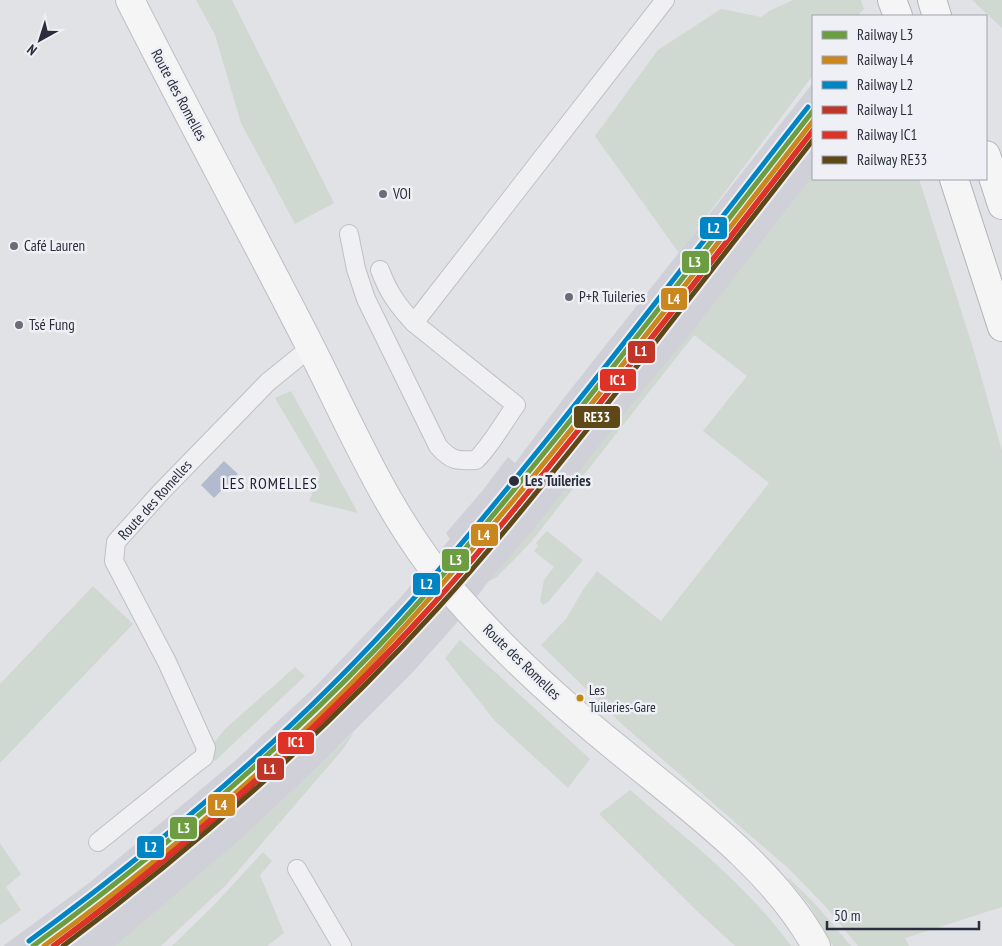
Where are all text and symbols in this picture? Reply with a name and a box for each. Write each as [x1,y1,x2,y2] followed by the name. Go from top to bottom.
[15,15,65,65] north arrow
[812,15,987,180] legend
[857,25,913,44] text: Railway L3
[23,41,40,59] text: N
[147,46,212,144] street label: Route des Romelles
[857,50,913,69] text: Railway L4
[857,75,913,94] text: Railway L2
[857,100,913,119] text: Railway L1
[857,125,917,144] text: Railway IC1
[857,150,927,169] text: Railway RE33
[392,184,411,203] place label: VOI
[377,188,389,200] marker: VOI
[699,216,728,240] line badge: L2
[708,219,720,237] text: L2
[24,236,85,255] place label: Café Lauren
[8,240,20,252] marker: Café Lauren
[681,250,710,274] line badge: L3
[689,253,701,271] text: L3
[579,287,646,306] place label: P+R Tuileries
[660,287,688,311] line badge: L4
[668,290,681,308] text: L4
[563,291,575,303] marker: P+R Tuileries
[29,315,75,334] place label: Tsé Fung
[13,319,25,331] marker: Tsé Fung
[627,340,656,364] line badge: L1
[635,342,647,360] text: L1
[599,368,637,392] line badge: IC1
[610,371,626,389] text: IC1
[573,405,621,429] line badge: RE33
[584,408,610,426] text: RE33
[114,456,196,544] street label: Route des Romelles
[525,471,591,490] place label: Les Tuileries
[222,473,318,493] district label: LES ROMELLES
[507,474,521,488] marker: Les Tuileries
[470,523,499,547] line badge: L4
[478,526,491,544] text: L4
[441,548,470,572] line badge: L3
[450,551,462,569] text: L3
[412,572,441,596] line badge: L2
[421,575,433,593] text: L2
[479,620,565,704] street label: Route des Romelles
[589,681,656,716] place label: Les Tuileries-Gare
[575,693,585,703] marker: Les Tuileries-Gare
[277,731,315,755] line badge: IC1
[288,733,304,751] text: IC1
[256,757,285,781] line badge: L1
[264,760,276,778] text: L1
[207,793,236,817] line badge: L4
[215,796,228,814] text: L4
[169,816,198,840] line badge: L3
[178,819,190,837] text: L3
[136,835,165,859] line badge: L2
[145,838,157,856] text: L2
[827,898,980,930] scale bar
[834,906,860,925] text: 50 m

